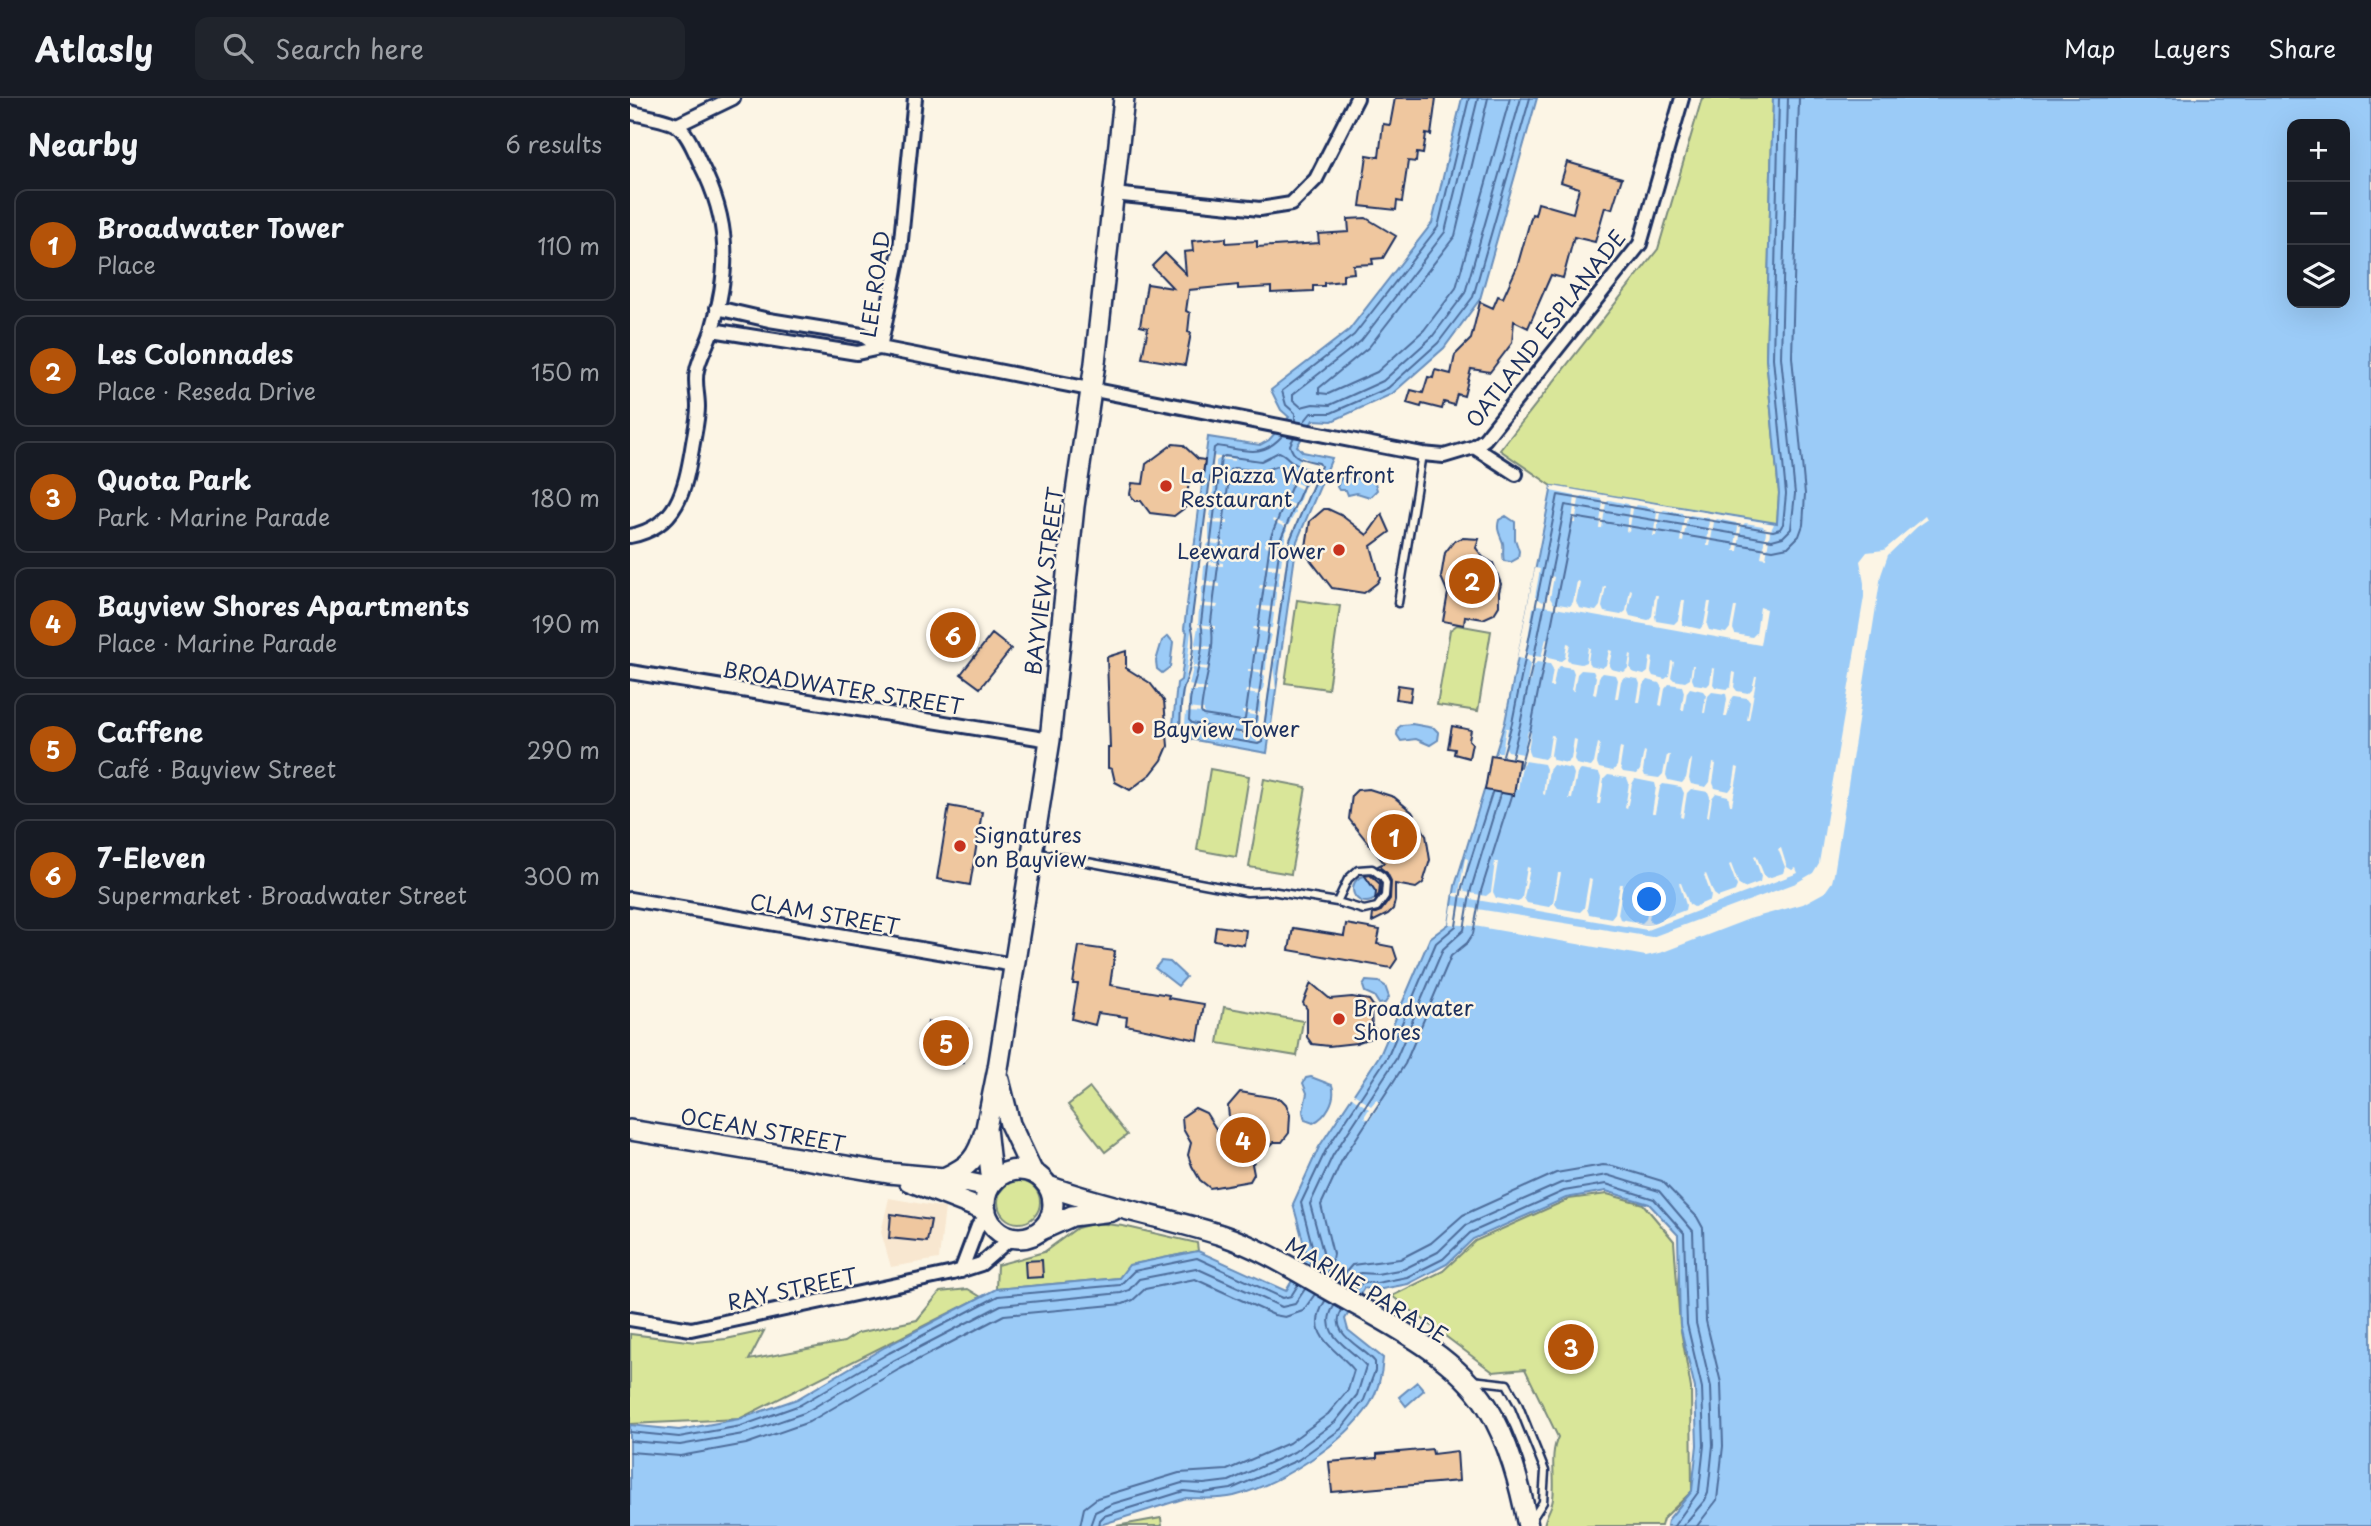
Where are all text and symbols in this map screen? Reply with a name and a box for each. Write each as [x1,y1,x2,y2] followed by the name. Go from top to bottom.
[195,17,685,80] search box
[35,23,153,73] text: Atlasly
[219,29,257,67] icon: search
[275,29,424,68] text: Search here
[2064,30,2115,66] text: Map
[2153,30,2230,66] text: Layers
[2268,30,2336,66] text: Share
[2287,119,2350,308] map controls
[2287,119,2350,182] button: +
[28,121,138,166] text: Nearby
[506,126,602,161] text: 6 results
[2287,182,2350,245] button: −
[97,208,344,247] text: Broadwater Tower
[1457,222,1633,434] street label: OATLAND ESPLANADE
[48,228,59,263] text: 1
[538,228,600,263] text: 110 m
[851,229,897,339] street label: LEE ROAD
[2287,245,2350,308] button: layers
[97,247,156,282] text: Place
[97,334,293,373] text: Les Colonnades
[45,354,61,389] text: 2
[531,354,600,389] text: 150 m
[97,373,316,408] text: Place · Reseda Drive
[1180,458,1395,514] place label: La Piazza Waterfront Restaurant
[97,460,251,499] text: Quota Park
[1158,478,1174,494] marker: La Piazza Waterfront Restaurant
[45,480,61,515] text: 3
[531,480,600,515] text: 180 m
[1016,485,1070,677] street label: BAYVIEW STREET
[97,499,330,534] text: Park · Marine Parade
[1177,534,1325,566] place label: Leeward Tower
[1331,542,1347,558] marker: Leeward Tower
[1449,555,1495,607] pin: 2
[97,586,469,625] text: Bayview Shores Apartments
[45,606,61,641] text: 4
[532,606,600,641] text: 190 m
[930,609,976,661] pin: 6
[97,625,337,660] text: Place · Marine Parade
[720,652,966,722] street label: BROADWATER STREET
[97,712,203,751] text: Caffene
[1152,712,1300,744] place label: Bayview Tower
[1130,720,1146,736] marker: Bayview Tower
[46,732,60,767] text: 5
[527,732,600,767] text: 290 m
[97,751,336,786] text: Café · Bayview Street
[1371,811,1417,863] pin: 1
[974,818,1086,874] place label: Signatures on Bayview
[97,838,206,877] text: 7-Eleven
[952,838,968,854] marker: Signatures on Bayview
[45,858,61,893] text: 6
[523,858,600,893] text: 300 m
[97,877,467,912] text: Supermarket · Broadwater Street
[1632,882,1666,916] your location
[748,884,903,942] street label: CLAM STREET
[1353,991,1474,1047] place label: Broadwater Shores
[1331,1011,1347,1027] marker: Broadwater Shores
[923,1017,969,1069] pin: 5
[678,1099,848,1159] street label: OCEAN STREET
[1220,1114,1266,1166] pin: 4
[1280,1228,1454,1350] street label: MARINE PARADE
[724,1259,860,1317] street label: RAY STREET
[1548,1321,1594,1373] pin: 3

